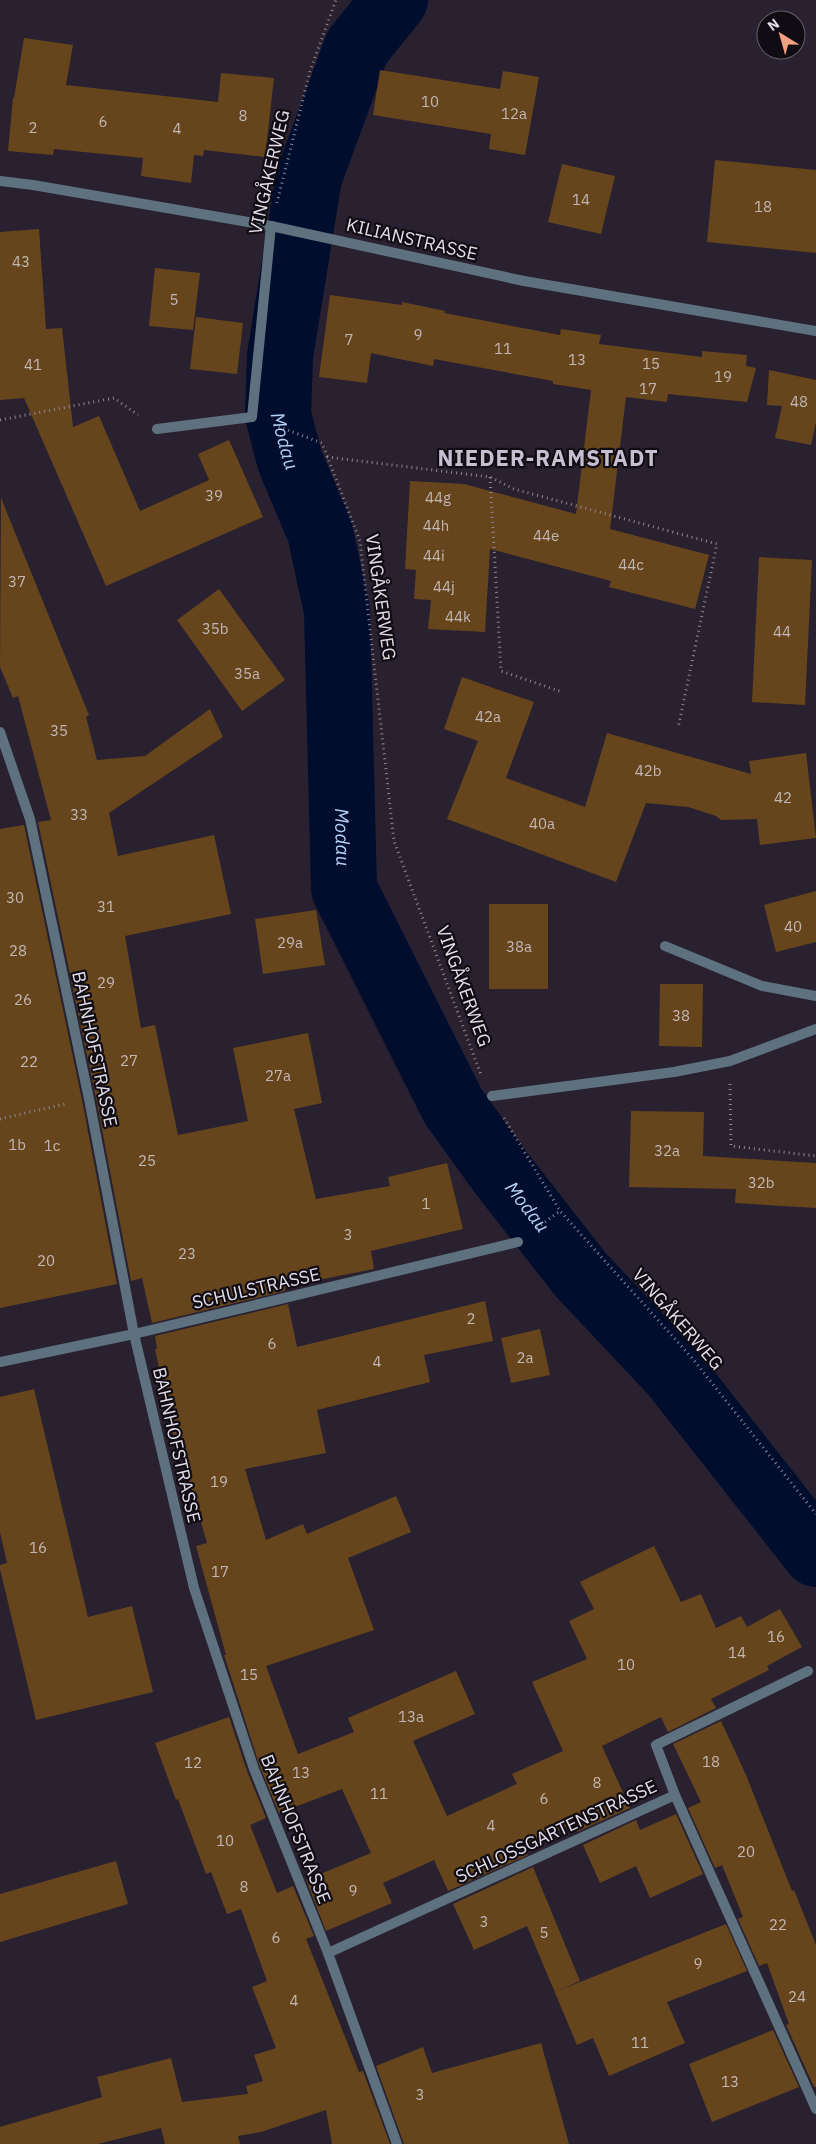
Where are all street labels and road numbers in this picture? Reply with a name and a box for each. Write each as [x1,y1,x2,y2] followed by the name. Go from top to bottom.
[243,107,295,237] street label: VINGÅKERWEG
[344,213,480,265] street label: KILIANSTRASSE
[361,532,402,662] street label: VINGÅKERWEG
[431,922,498,1050] street label: VINGÅKERWEG
[67,969,123,1129] street label: BAHNHOFSTRASSE
[190,1262,322,1314] street label: SCHULSTRASSE
[628,1263,729,1375] street label: VINGÅKERWEG
[148,1365,206,1525] street label: BAHNHOFSTRASSE
[256,1751,336,1907] street label: BAHNHOFSTRASSE
[452,1774,660,1888] street label: SCHLOSSGARTENSTRASSE

